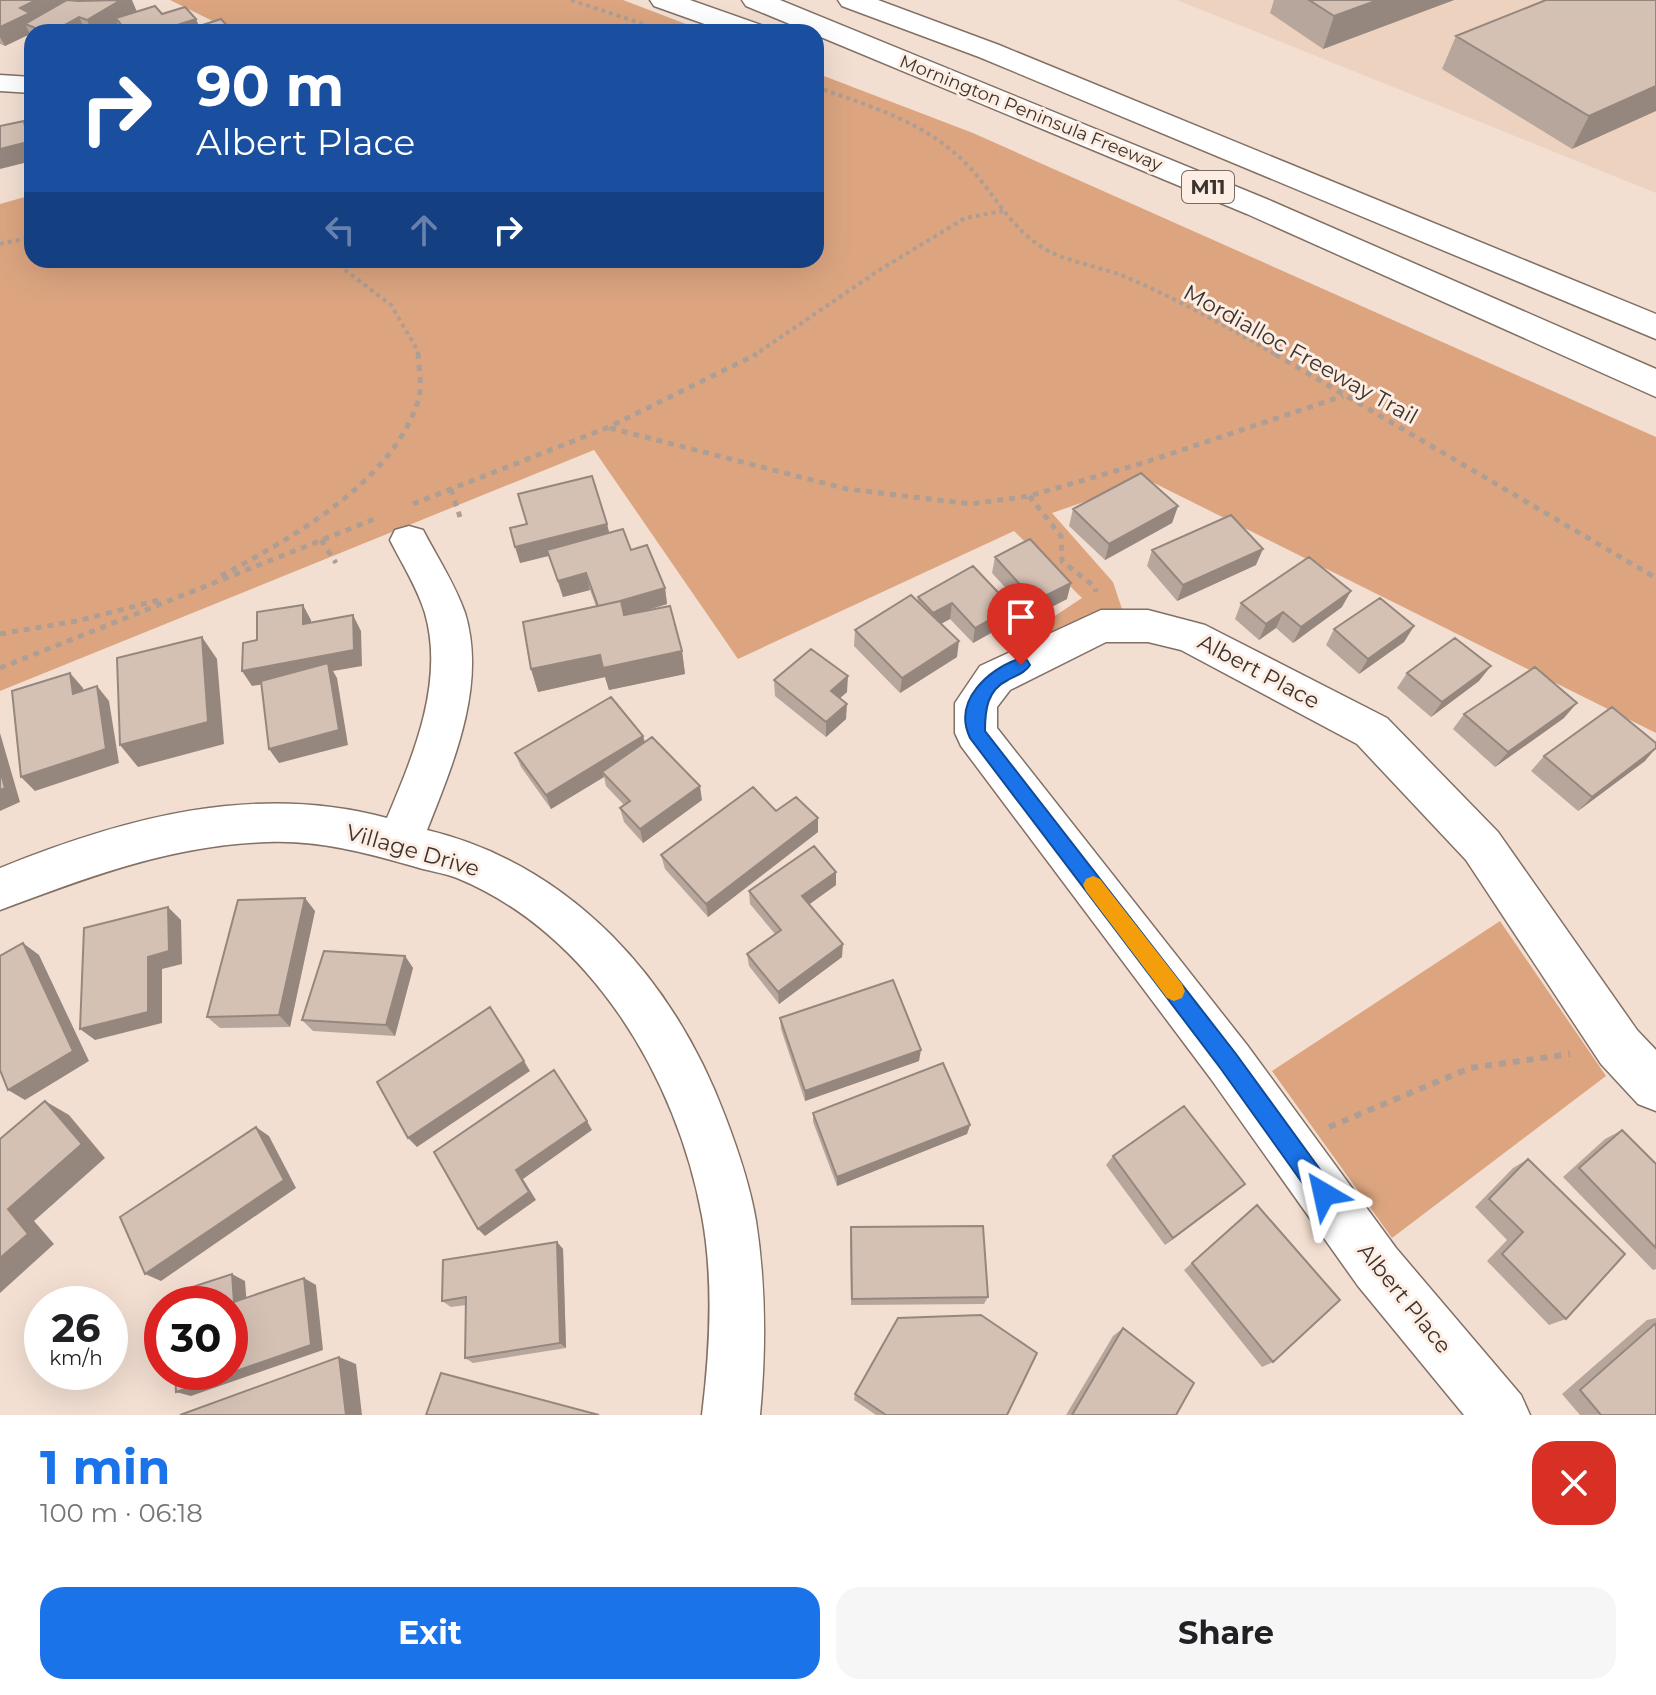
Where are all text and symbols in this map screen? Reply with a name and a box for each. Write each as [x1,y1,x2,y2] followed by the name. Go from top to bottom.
[896,50,1166,176] street label: Mornington Peninsula Freeway
[196,52,344,120] text: 90 m
[64,56,168,160] icon: right
[196,120,415,164] text: Albert Place
[1182,171,1234,203] road number: M11
[318,208,362,252] icon: left
[402,208,446,252] icon: ahead
[486,208,530,252] icon: right
[1179,279,1423,430] street label: Mordialloc Freeway Trail
[987,583,1055,665] pin
[999,595,1043,639] icon: arrive
[1193,628,1324,715] street label: Albert Place
[343,819,483,882] street label: Village Drive
[1282,1152,1366,1236] position arrow
[1352,1238,1457,1359] street label: Albert Place
[144,1286,248,1390] speed limit sign: 30
[51,1303,101,1352] text: 26
[49,1346,103,1370] text: km/h
[40,1438,170,1496] text: 1 min
[1532,1441,1616,1525] button: close
[40,1497,203,1529] text: 100 m · 06:18
[40,1587,820,1679] button: Exit
[836,1587,1616,1679] button: Share

